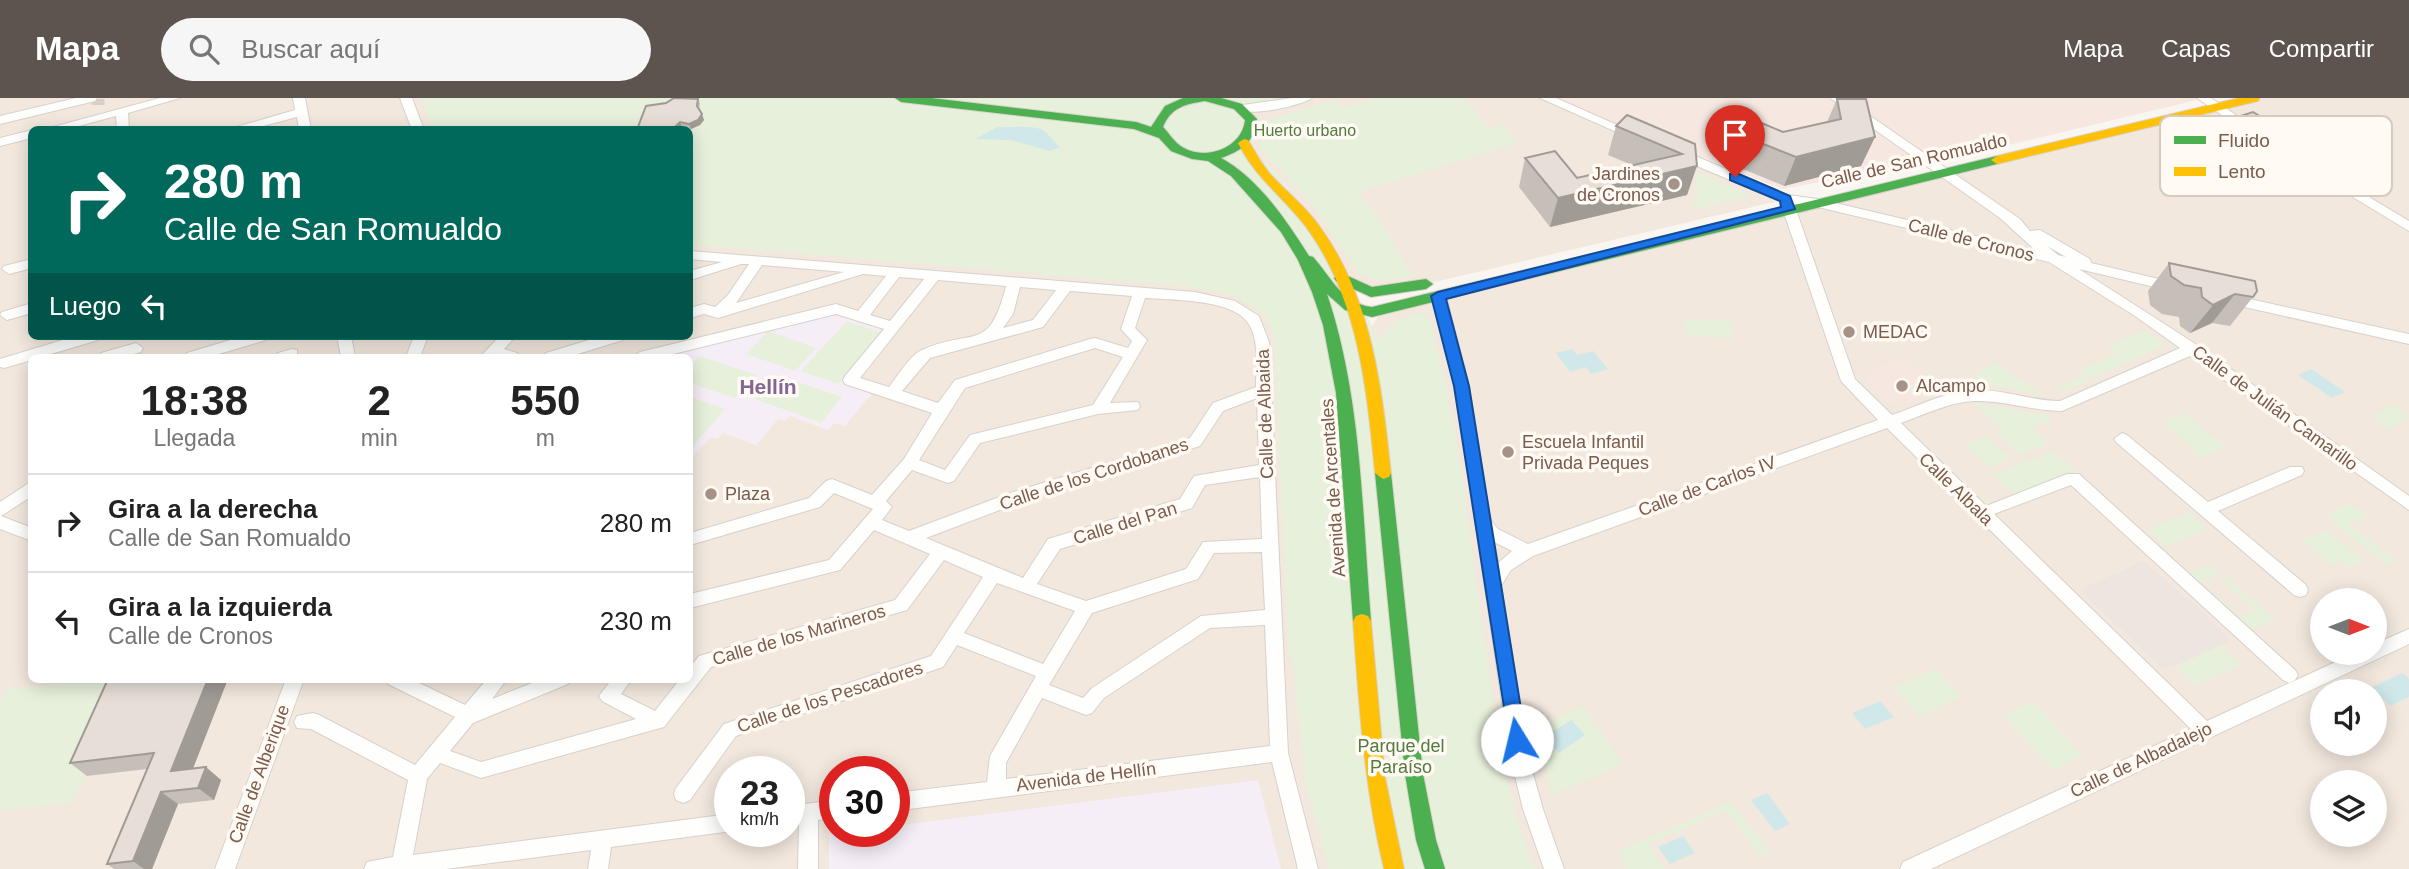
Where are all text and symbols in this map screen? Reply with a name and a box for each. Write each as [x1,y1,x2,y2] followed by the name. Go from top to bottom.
[161,18,651,81] search box
[35,30,119,67] text: Mapa
[185,30,223,68] icon: search
[241,34,380,64] text: Buscar aquí
[2063,35,2123,62] text: Mapa
[2161,35,2231,62] text: Capas
[2269,35,2374,62] text: Compartir
[1705,105,1765,177] pin
[1716,116,1754,154] icon: arrive
[2160,116,2392,196] legend
[1254,122,1356,139] park label: Huerto urbano
[1819,130,2009,192] street label: Calle de San Romualdo
[2218,130,2270,151] text: Fluido
[49,154,140,245] icon: right
[164,154,303,208] text: 280 m
[2218,161,2266,182] text: Lento
[1577,164,1660,205] place label: Jardines de Cronos
[1666,176,1682,192] marker: Jardines de Cronos
[164,211,502,247] text: Calle de San Romualdo
[1906,215,2036,265] street label: Calle de Cronos
[135,287,173,325] icon: left
[49,291,121,321] text: Luego
[1863,322,1928,342] place label: MEDAC
[1841,324,1857,340] marker: MEDAC
[2189,341,2361,475] street label: Calle de Julián Camarillo
[1253,348,1277,479] street label: Calle de Albaida
[739,375,797,398] district label: Hellín
[1916,376,1986,396] place label: Alcampo
[141,377,248,424] text: 18:38
[367,377,391,424] text: 2
[510,377,580,424] text: 550
[1894,378,1910,394] marker: Alcampo
[1317,398,1349,578] street label: Avenida de Arcentales
[153,425,235,451] text: Llegada
[361,425,398,451] text: min
[536,425,555,451] text: m
[1522,432,1649,473] place label: Escuela Infantil Privada Peques
[997,434,1191,514] street label: Calle de los Cordobanes
[1500,444,1516,460] marker: Escuela Infantil Privada Peques
[1915,449,1998,530] street label: Calle Albala
[1635,452,1779,520] street label: Calle de Carlos IV
[725,484,771,504] place label: Plaza
[703,486,719,502] marker: Plaza
[108,494,318,524] text: Gira a la derecha
[1071,498,1179,548] street label: Calle del Pan
[49,504,87,542] icon: right
[600,508,672,538] text: 280 m
[108,525,351,551] text: Calle de San Romualdo
[2310,588,2387,665] north arrow
[2310,588,2387,847] map controls
[108,592,332,622] text: Gira a la izquierda
[710,601,888,669] street label: Calle de los Marineros
[49,602,87,640] icon: left
[600,606,672,636] text: 230 m
[108,623,273,649] text: Calle de Cronos
[735,657,925,737] street label: Calle de los Pescadores
[2310,679,2387,756] button: sound
[225,702,293,846] street label: Calle de Alberique
[1480,703,1554,777] position arrow
[2067,718,2215,802] street label: Calle de Albadalejo
[1357,736,1445,777] park label: Parque del Paraíso
[819,756,910,847] speed limit sign: 30
[1015,758,1157,796] street label: Avenida de Hellín
[2310,770,2387,847] button: layers
[740,773,779,812] text: 23
[740,809,779,829] text: km/h

